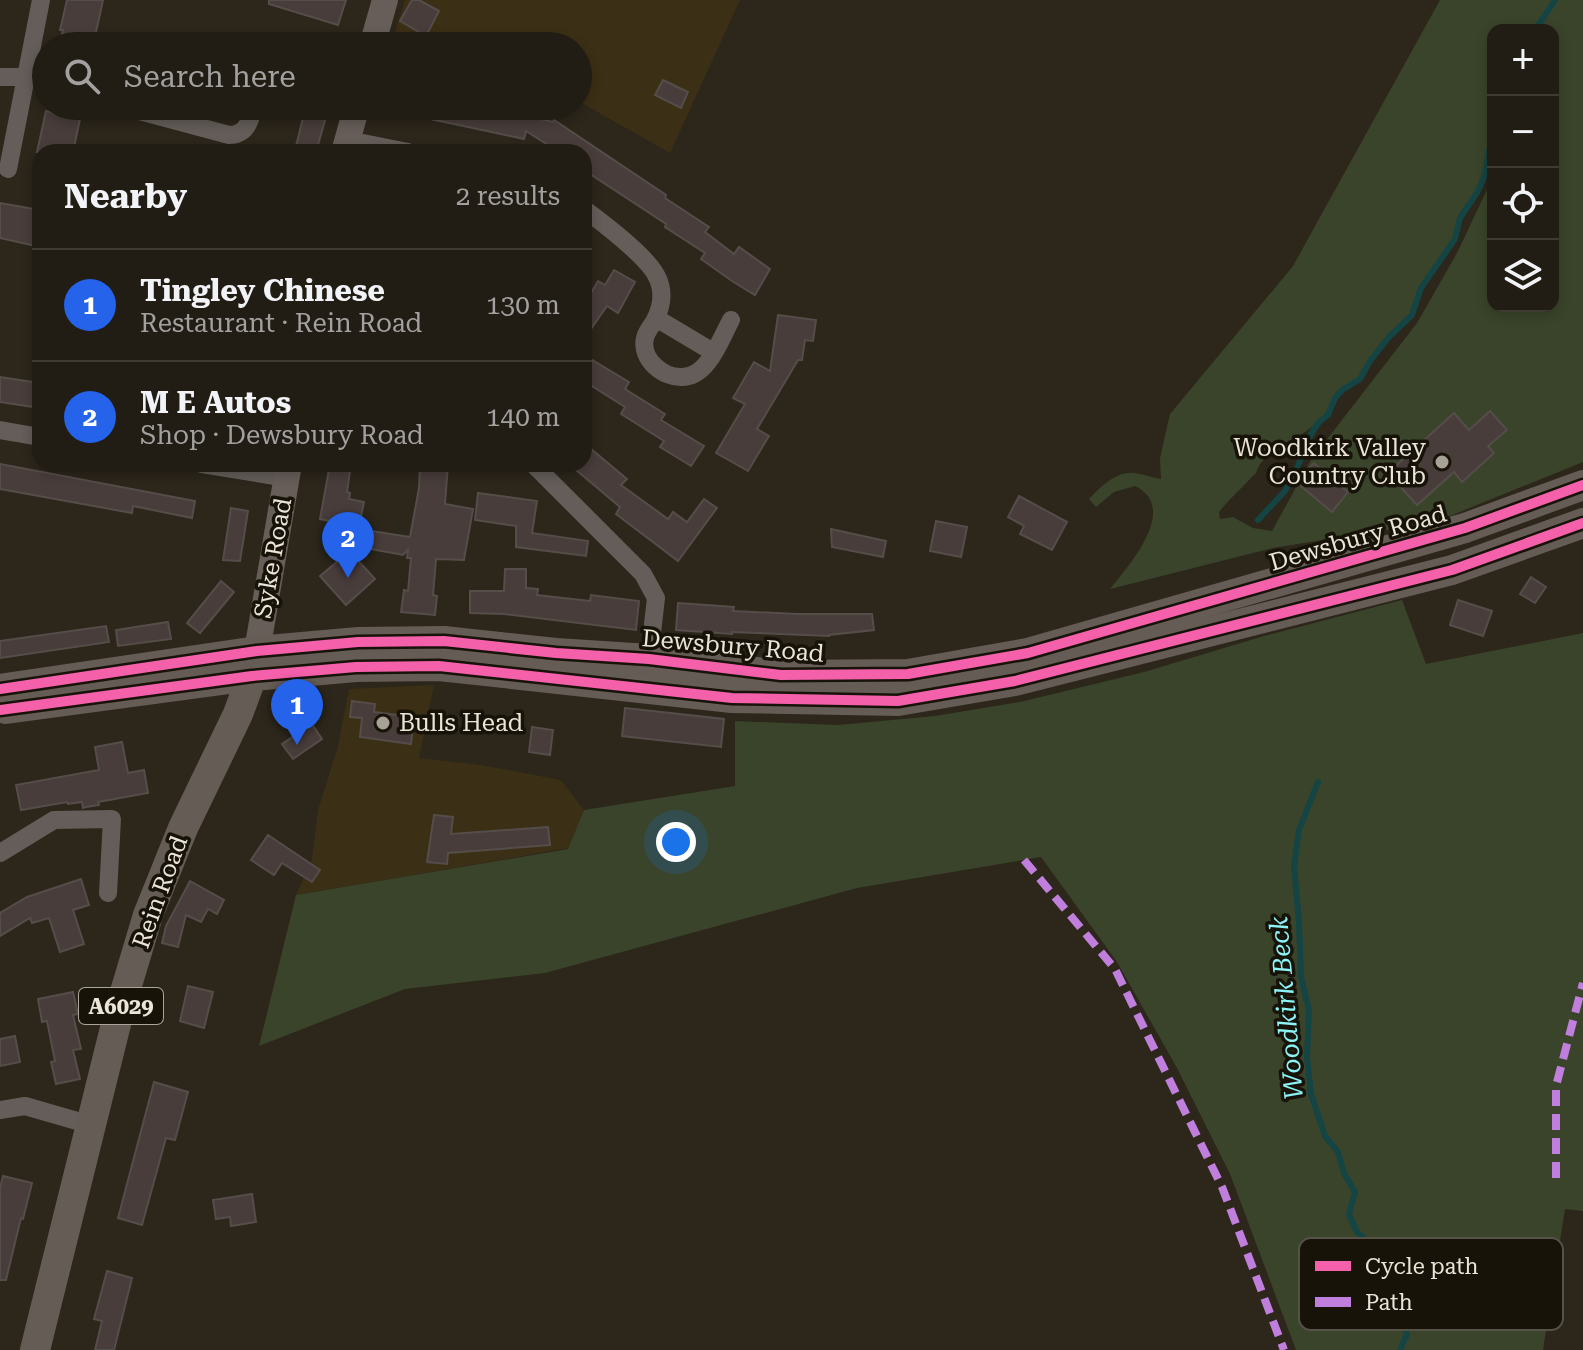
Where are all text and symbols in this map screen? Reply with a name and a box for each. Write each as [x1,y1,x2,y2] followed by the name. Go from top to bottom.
[1487,24,1559,312] map controls
[1487,24,1559,96] button: +
[32,32,592,120] search box
[60,54,104,98] icon: search
[124,59,296,94] text: Search here
[1487,96,1559,168] button: −
[1487,168,1559,240] button: locate
[64,176,187,216] text: Nearby
[456,181,560,211] text: 2 results
[1487,240,1559,312] button: layers
[140,273,385,308] text: Tingley Chinese
[83,290,97,320] text: 1
[486,290,560,320] text: 130 m
[140,308,422,338] text: Restaurant · Rein Road
[140,385,291,420] text: M E Autos
[83,402,97,432] text: 2
[486,402,560,432] text: 140 m
[140,420,424,450] text: Shop · Dewsbury Road
[1234,434,1427,490] place label: Woodkirk Valley Country Club
[1433,453,1451,471] marker: Woodkirk Valley Country Club
[249,496,297,620] street label: Syke Road
[1266,499,1450,577] street label: Dewsbury Road
[322,512,374,578] pin: 2
[641,624,825,668] street label: Dewsbury Road
[271,679,323,745] pin: 1
[399,709,523,737] place label: Bulls Head
[374,714,392,732] marker: Bulls Head
[656,822,696,862] your location
[127,832,193,952] street label: Rein Road
[1263,914,1309,1101] water label: Woodkirk Beck
[79,988,163,1024] road number: A6029
[1299,1238,1563,1330] legend
[1365,1254,1479,1279] text: Cycle path
[1365,1290,1413,1315] text: Path

